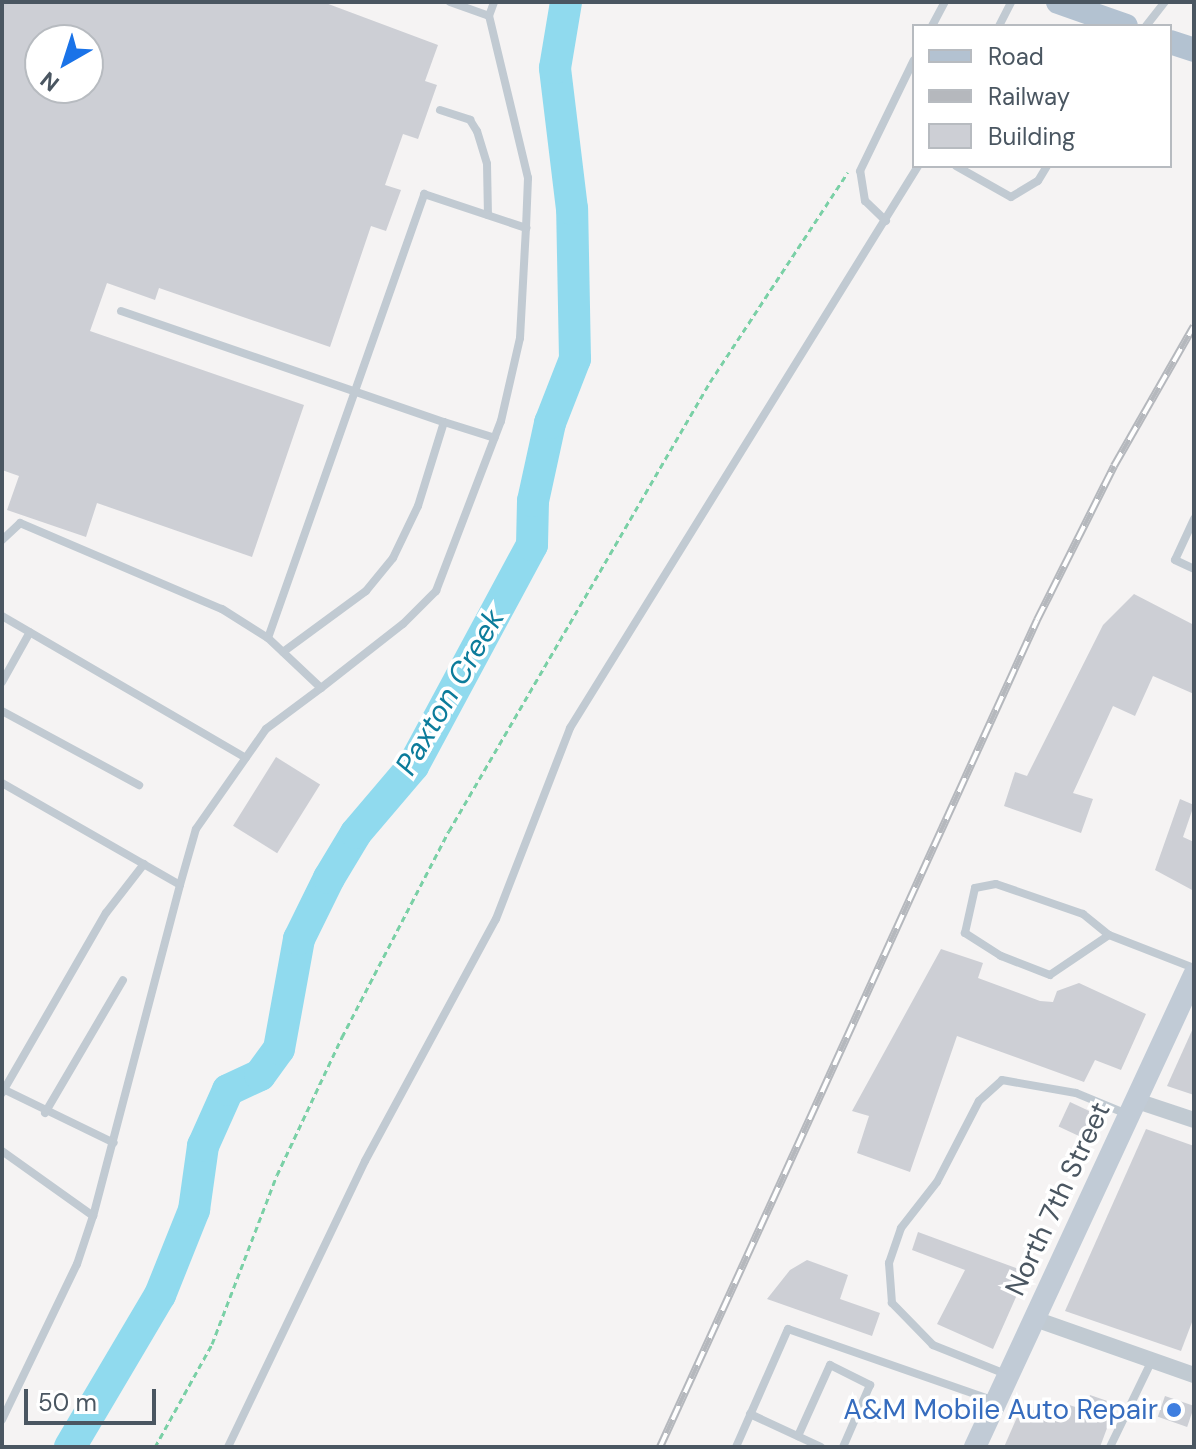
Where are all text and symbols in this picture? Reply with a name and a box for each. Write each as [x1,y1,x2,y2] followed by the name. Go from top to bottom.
[24,24,104,104] north arrow
[912,24,1172,168] legend
[988,41,1044,72] text: Road
[34,65,65,98] text: N
[988,81,1070,112] text: Railway
[988,121,1075,152] text: Building
[388,603,512,781] water label: Paxton Creek
[998,1097,1118,1301] street label: North 7th Street
[28,1373,160,1423] scale bar
[38,1387,97,1418] text: 50 m
[843,1393,1158,1427] place label: A&M Mobile Auto Repair
[1165,1401,1183,1419] marker: A&M Mobile Auto Repair

